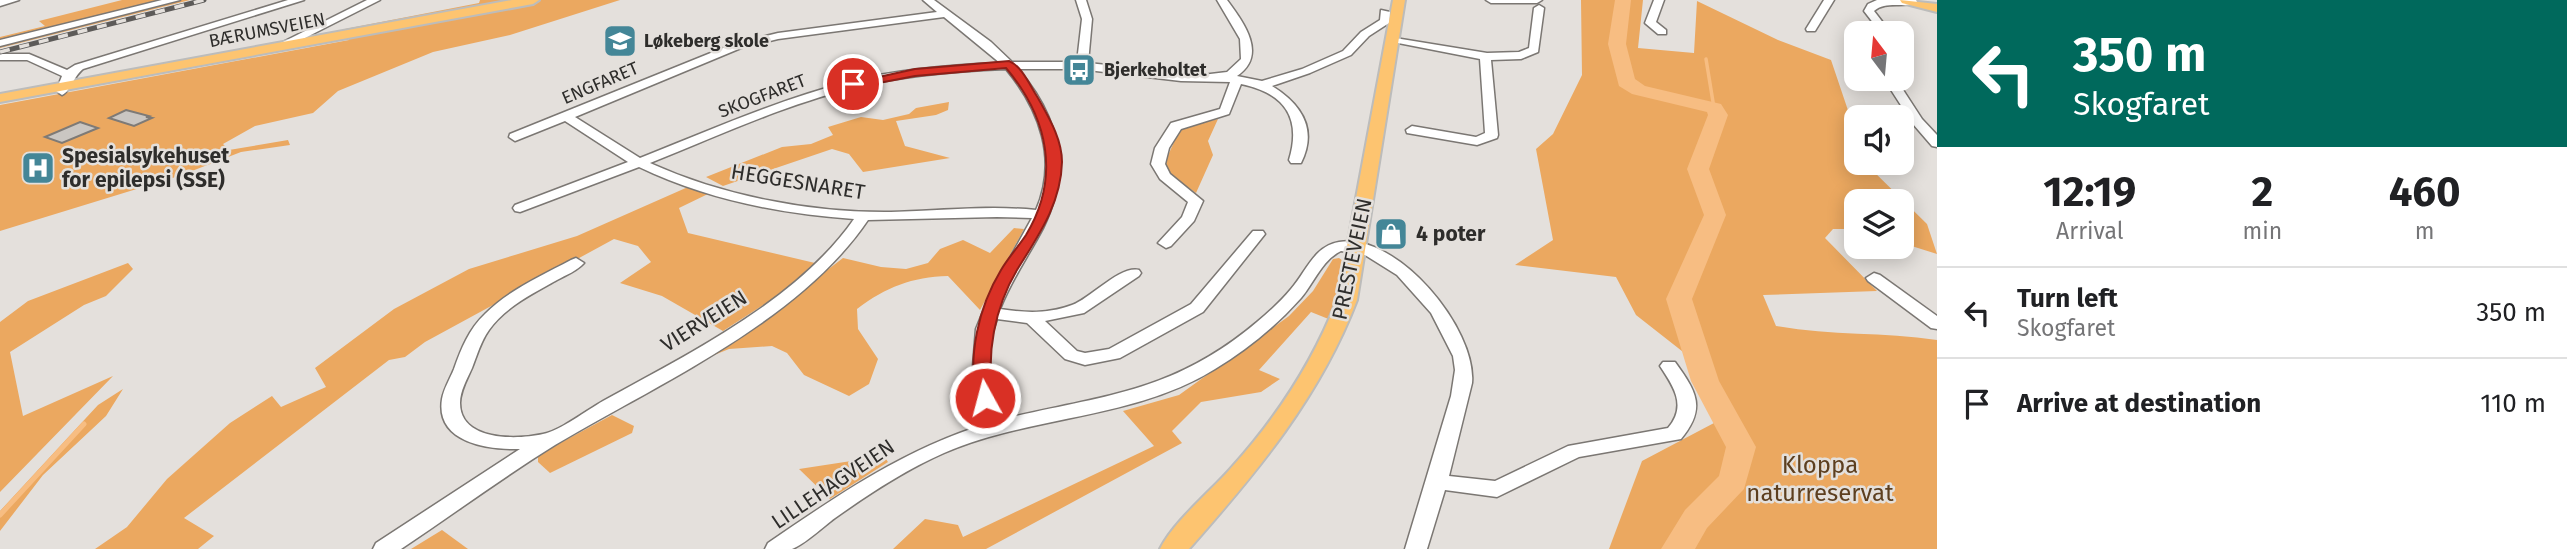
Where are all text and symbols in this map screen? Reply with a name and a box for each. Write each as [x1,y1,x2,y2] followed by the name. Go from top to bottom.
[207,8,327,52] street label: BÆRUMSVEIEN
[1844,21,1914,91] north arrow
[1844,21,1914,259] map controls
[601,22,639,60] school or university icon: Løkeberg skole
[2073,25,2206,84] text: 350 m
[1958,28,2049,119] icon: left
[644,30,769,52] place label: Løkeberg skole
[1060,51,1098,89] bus stop icon: Bjerkeholtet
[823,54,883,114] pin
[558,57,642,109] street label: ENGFARET
[1104,59,1208,81] place label: Bjerkeholtet
[834,65,872,103] icon: arrive
[715,69,810,123] street label: SKOGFARET
[2073,85,2210,123] text: Skogfaret
[1844,105,1914,175] button: sound
[62,143,230,193] place label: Spesialsykehuset for epilepsi (SSE)
[19,149,57,187] hospital icon: Spesialsykehuset for epilepsi (SSE)
[729,159,867,205] street label: HEGGESNARET
[2043,167,2136,217] text: 12:19
[2252,167,2273,217] text: 2
[2389,167,2461,217] text: 460
[1844,189,1914,259] button: layers
[1326,196,1378,322] street label: PRESTEVEIEN
[1372,215,1410,253] shop icon: 4 poter
[2056,217,2123,245] text: Arrival
[2243,217,2282,245] text: min
[2415,217,2435,245] text: m
[1416,221,1486,247] place label: 4 poter
[2017,283,2118,314] text: Turn left
[656,284,752,358] street label: VIERVEIEN
[1958,294,1996,332] icon: left
[2476,297,2546,328] text: 350 m
[2017,314,2115,342] text: Skogfaret
[948,361,1022,435] position arrow
[1958,385,1996,423] icon: arrive
[2017,388,2261,419] text: Arrive at destination
[2480,388,2546,419] text: 110 m
[767,433,899,535] street label: LILLEHAGVEIEN
[1746,451,1894,507] park label: Kloppa naturreservat

